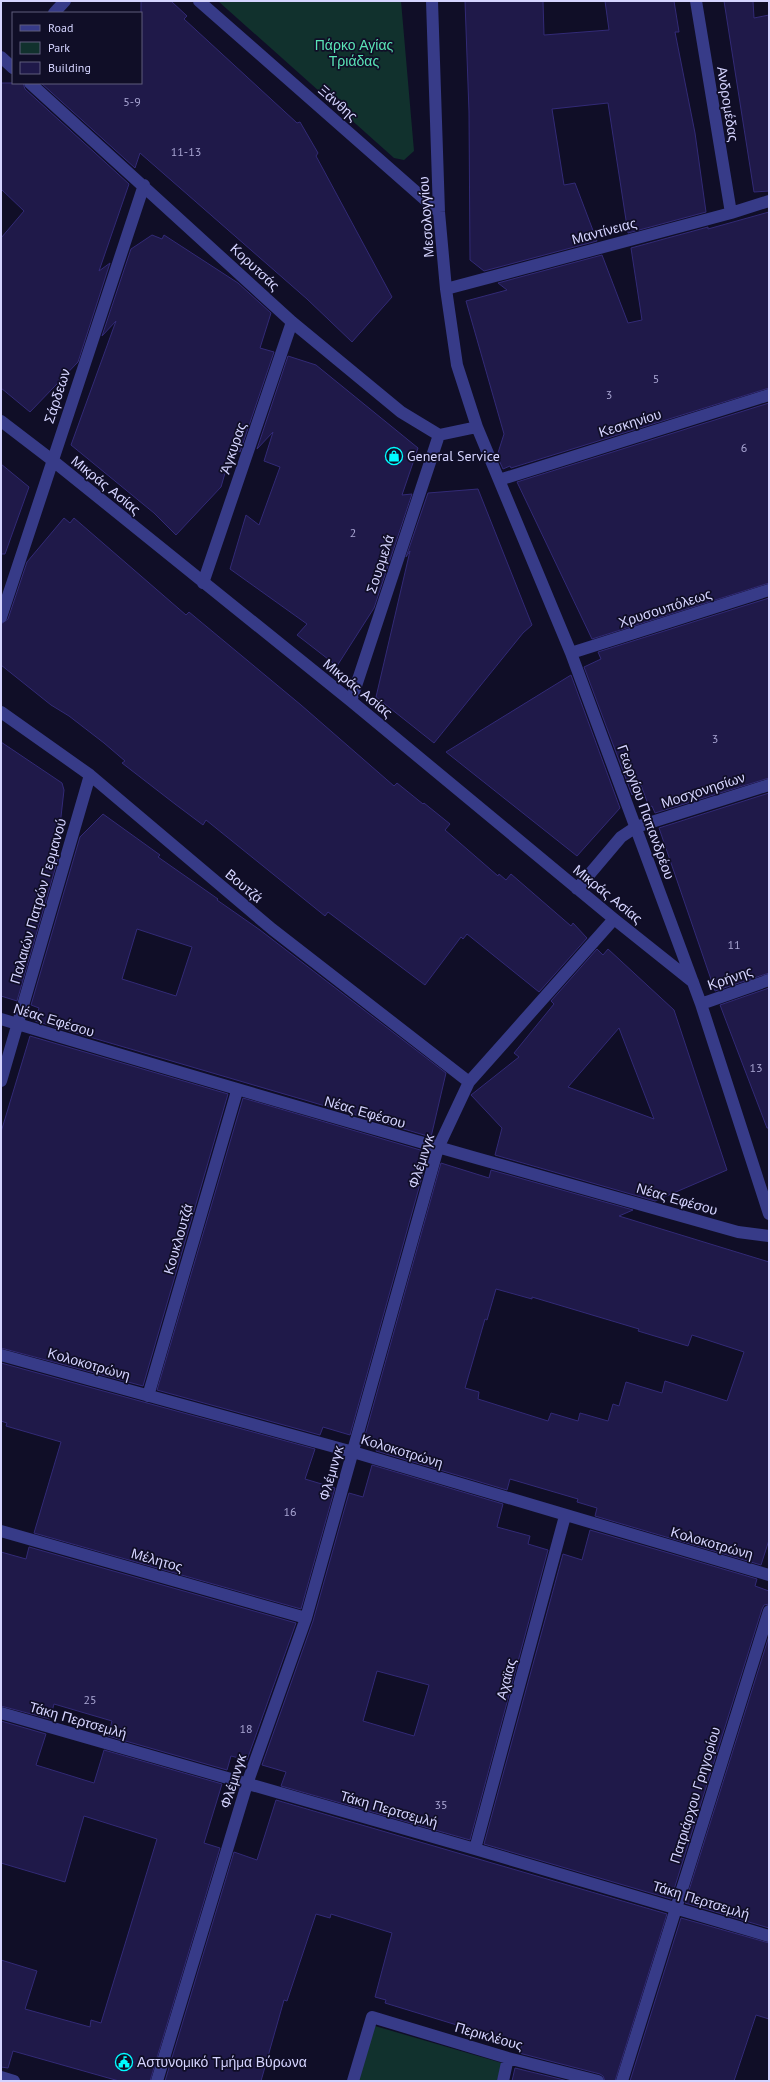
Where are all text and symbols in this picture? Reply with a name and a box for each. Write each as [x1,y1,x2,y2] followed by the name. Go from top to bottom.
[12,12,142,84] legend
[48,20,73,35] text: Road
[315,36,394,70] park label: Πάρκο Αγίας Τριάδας
[48,40,70,55] text: Park
[48,60,91,75] text: Building
[713,65,743,143] street label: Ανδρομέδας
[315,81,362,125] street label: Ξάνθης
[123,94,141,109] house number: 5-9
[171,144,201,159] house number: 11-13
[414,176,438,258] street label: Μεσολογγίου
[570,214,639,248] street label: Μαντίνειας
[226,239,284,295] street label: Κορυτσάς
[40,366,74,426] street label: Σάρδεων
[653,371,659,386] house number: 5
[606,387,612,402] house number: 3
[596,405,664,441] street label: Κεσκηνίου
[216,420,250,476] street label: Άγκυρας
[741,440,747,455] house number: 6
[384,446,404,466] shop icon: General Service
[407,447,500,465] place label: General Service
[68,451,145,519] street label: Μικράς Ασίας
[350,525,356,540] house number: 2
[362,532,398,596] street label: Σουρμελά
[616,584,714,632] street label: Χρυσουπόλεως
[320,654,397,722] street label: Μικράς Ασίας
[712,731,718,746] house number: 3
[613,742,679,882] street label: Γεωργίου Παπανδρέου
[659,768,747,812] street label: Μοσχονησίων
[6,816,70,986] street label: Παλαιών Πατρών Γερμανού
[570,860,647,928] street label: Μικράς Ασίας
[222,865,266,907] street label: Βουτζά
[727,937,741,952] house number: 11
[705,962,755,994] street label: Κρήνης
[11,999,97,1041] street label: Νέας Εφέσου
[749,1060,763,1075] house number: 13
[322,1092,408,1132] street label: Νέας Εφέσου
[404,1131,439,1191] street label: Φλέμινγκ
[634,1179,720,1219] street label: Νέας Εφέσου
[159,1202,197,1276] street label: Κουκλουτζά
[46,1344,132,1384] street label: Κολοκοτρώνη
[359,1430,445,1472] street label: Κολοκοτρώνη
[315,1443,348,1503] street label: Φλέμινγκ
[283,1504,297,1519] house number: 16
[669,1523,755,1563] street label: Κολοκοτρώνη
[129,1544,185,1576] street label: Μέλητος
[492,1656,520,1702] street label: Αχαϊας
[83,1692,97,1707] house number: 25
[27,1698,129,1742] street label: Τάκη Περτσεμλή
[239,1721,253,1736] house number: 18
[666,1725,724,1865] street label: Πατριάρχου Γρηγορίου
[216,1751,251,1811] street label: Φλέμινγκ
[338,1787,440,1831] street label: Τάκη Περτσεμλή
[434,1797,448,1812] house number: 35
[650,1877,752,1923] street label: Τάκη Περτσεμλή
[453,2018,525,2054] street label: Περικλέους
[114,2052,134,2072] public building icon: Αστυνομικό Τμήμα Βύρωνα
[137,2053,307,2071] place label: Αστυνομικό Τμήμα Βύρωνα

